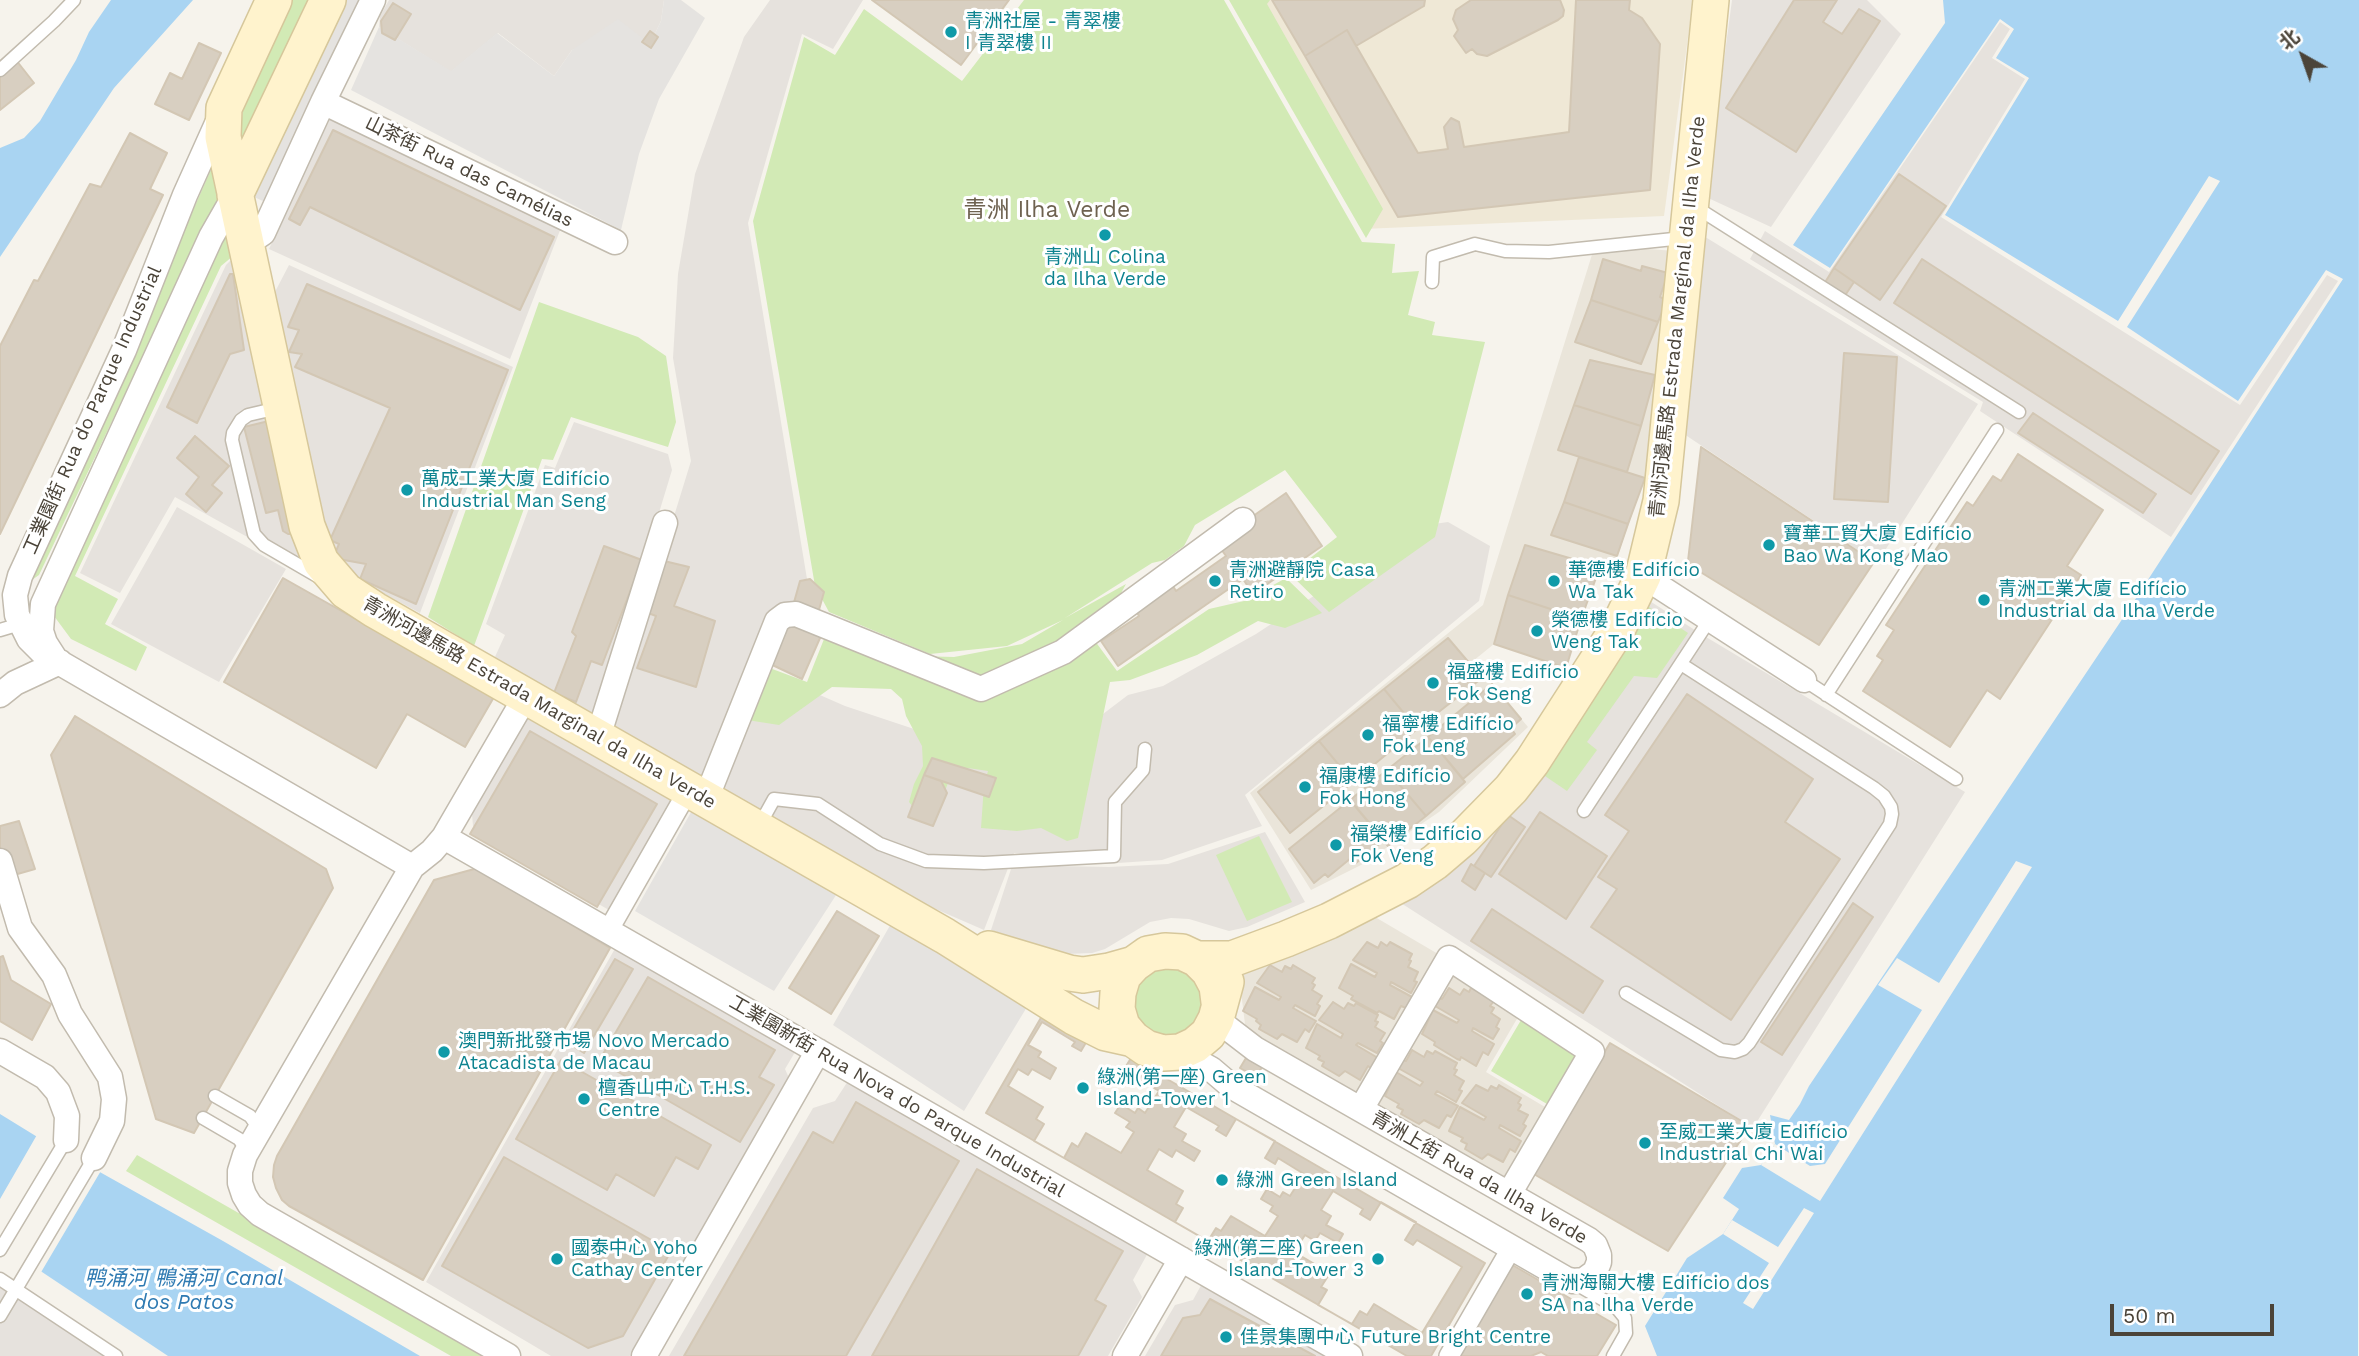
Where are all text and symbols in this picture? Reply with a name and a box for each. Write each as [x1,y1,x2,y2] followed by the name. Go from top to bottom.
[965,10,1121,54] place label: 青洲社屋 - 青翠樓 I 青翠樓 II
[2268,21,2338,91] north arrow
[943,24,959,40] marker: 青洲社屋 - 青翠樓 I 青翠樓 II
[2274,25,2304,54] text: 北
[361,112,577,232] street label: 山茶街 Rua das Camélias
[1646,115,1710,519] street label: 青洲河邊馬路 Estrada Marginal da Ilha Verde
[964,196,1130,224] district label: 青洲 Ilha Verde
[1097,227,1113,243] marker: 青洲山 Colina da Ilha Verde
[1044,246,1166,290] place label: 青洲山 Colina da Ilha Verde
[19,262,167,558] street label: 工業園街 Rua do Parque Industrial
[421,468,610,512] place label: 萬成工業大廈 Edifício Industrial Man Seng
[399,482,415,498] marker: 萬成工業大廈 Edifício Industrial Man Seng
[1783,523,1972,567] place label: 寶華工貿大廈 Edifício Bao Wa Kong Mao
[1761,537,1777,553] marker: 寶華工貿大廈 Edifício Bao Wa Kong Mao
[1229,559,1375,603] place label: 青洲避靜院 Casa Retiro
[1568,559,1700,603] place label: 華德樓 Edifício Wa Tak
[1207,573,1223,589] marker: 青洲避靜院 Casa Retiro
[1546,573,1562,589] marker: 華德樓 Edifício Wa Tak
[1998,578,2215,622] place label: 青洲工業大廈 Edifício Industrial da Ilha Verde
[358,592,720,814] street label: 青洲河邊馬路 Estrada Marginal da Ilha Verde
[1976,592,1992,608] marker: 青洲工業大廈 Edifício Industrial da Ilha Verde
[1551,609,1683,653] place label: 榮德樓 Edifício Weng Tak
[1529,623,1545,639] marker: 榮德樓 Edifício Weng Tak
[1447,661,1579,705] place label: 福盛樓 Edifício Fok Seng
[1425,675,1441,691] marker: 福盛樓 Edifício Fok Seng
[1382,713,1514,757] place label: 福寧樓 Edifício Fok Leng
[1360,727,1376,743] marker: 福寧樓 Edifício Fok Leng
[1319,765,1451,809] place label: 福康樓 Edifício Fok Hong
[1297,779,1313,795] marker: 福康樓 Edifício Fok Hong
[1350,823,1482,867] place label: 福榮樓 Edifício Fok Veng
[1328,837,1344,853] marker: 福榮樓 Edifício Fok Veng
[725,991,1069,1203] street label: 工業園新街 Rua Nova do Parque Industrial
[458,1030,730,1074] place label: 澳門新批發市場 Novo Mercado Atacadista de Macau
[436,1044,452,1060] marker: 澳門新批發市場 Novo Mercado Atacadista de Macau
[1097,1066,1267,1110] place label: 綠洲(第一座) Green Island-Tower 1
[598,1077,750,1121] place label: 檀香山中心 T.H.S. Centre
[1075,1080,1091,1096] marker: 綠洲(第一座) Green Island-Tower 1
[576,1091,592,1107] marker: 檀香山中心 T.H.S. Centre
[1367,1107,1591,1249] street label: 青洲上街 Rua da Ilha Verde
[1659,1121,1848,1165] place label: 至威工業大廈 Edifício Industrial Chi Wai
[1637,1135,1653,1151] marker: 至威工業大廈 Edifício Industrial Chi Wai
[1236,1169,1398,1191] place label: 綠洲 Green Island
[1214,1172,1230,1188] marker: 綠洲 Green Island
[571,1237,703,1281] place label: 國泰中心 Yoho Cathay Center
[1194,1237,1364,1281] place label: 綠洲(第三座) Green Island-Tower 3
[549,1251,565,1267] marker: 國泰中心 Yoho Cathay Center
[1370,1251,1386,1267] marker: 綠洲(第三座) Green Island-Tower 3
[85,1266,283,1316] water label: 鸭涌河 鴨涌河 Canal dos Patos
[1541,1272,1770,1316] place label: 青洲海關大樓 Edifício dos SA na Ilha Verde
[1519,1286,1535,1302] marker: 青洲海關大樓 Edifício dos SA na Ilha Verde
[2114,1290,2278,1334] scale bar
[2123,1303,2175,1328] text: 50 m
[1240,1326,1551,1348] place label: 佳景集團中心 Future Bright Centre
[1218,1329,1234,1345] marker: 佳景集團中心 Future Bright Centre

